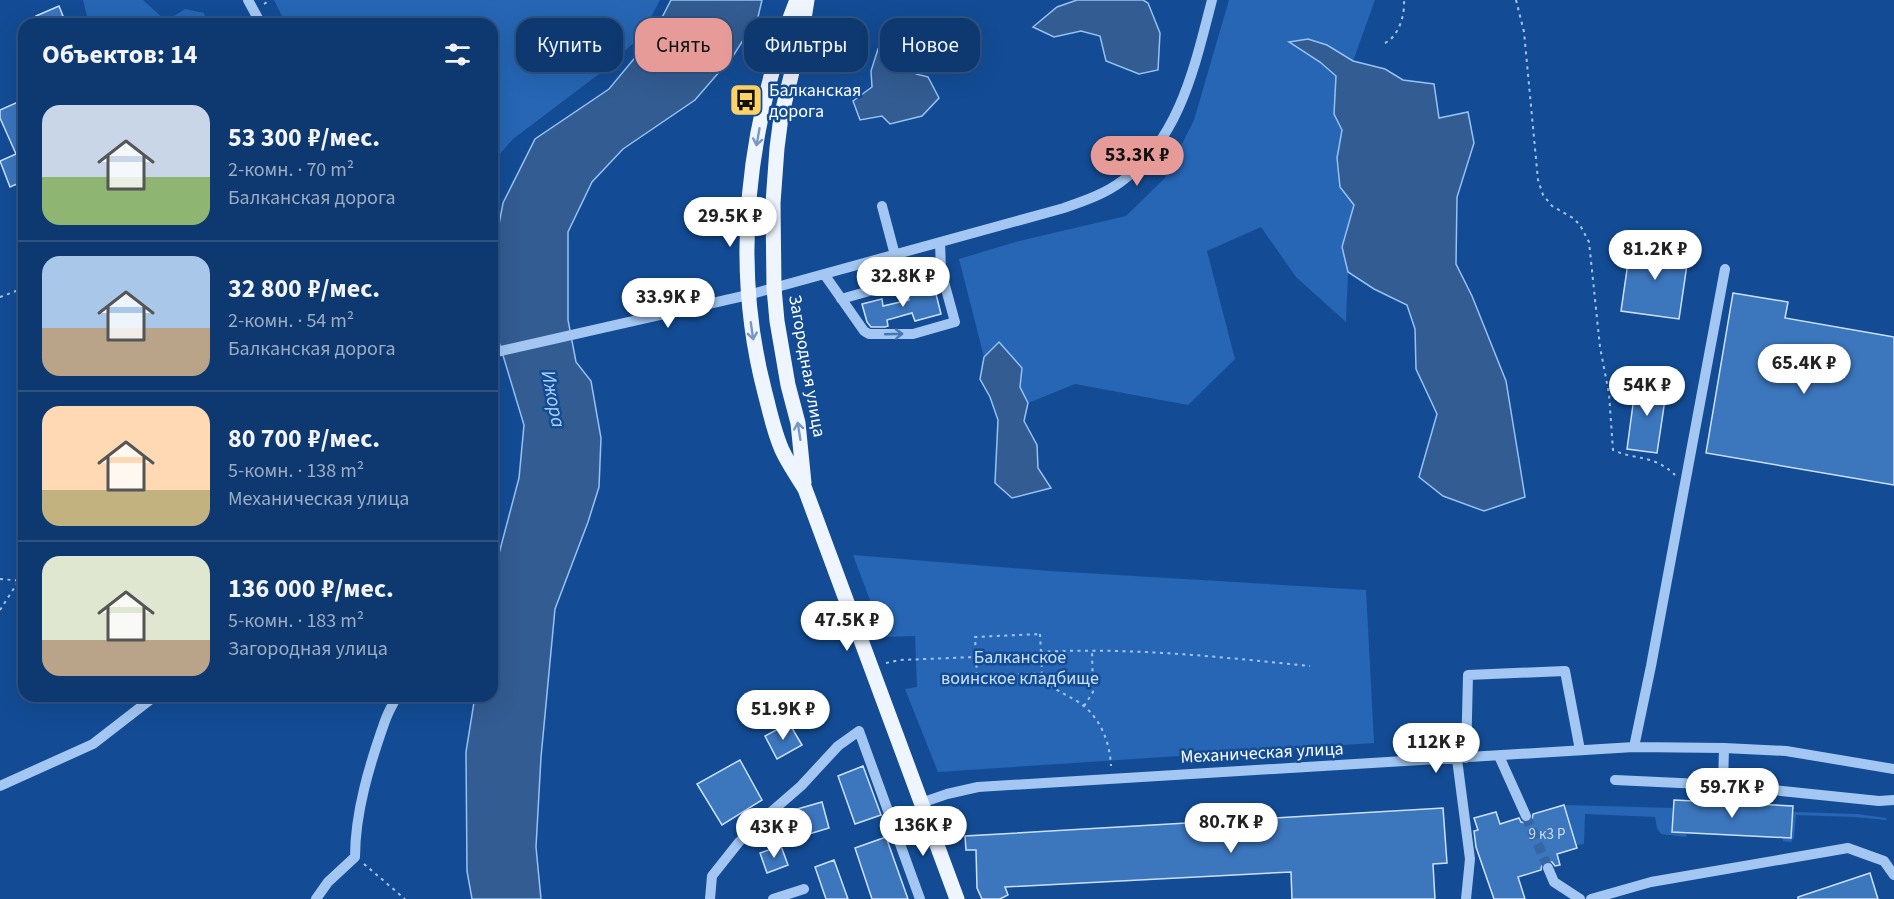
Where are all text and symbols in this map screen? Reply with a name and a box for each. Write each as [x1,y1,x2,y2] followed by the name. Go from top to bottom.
[516,18,623,72] chip: Купить
[635,18,732,72] chip: Снять
[744,18,868,72] chip: Фильтры
[880,18,980,72] chip: Новое
[42,36,198,73] text: Объектов: 14
[441,38,474,71] icon: filters
[769,78,861,124] place label: Балканская дорога
[728,82,764,118] bus stop icon: Балканская дорога
[228,119,380,156] text: 53 300 ₽/мес.
[752,126,763,146] one-way arrow
[90,129,162,201] icon: home
[1082,136,1192,187] pin: 53.3K ₽
[1105,141,1169,169] text: 53.3K ₽
[228,156,354,184] text: 2-комн. · 70 m²
[228,184,396,212] text: Балканская дорога
[675,197,785,248] pin: 29.5K ₽
[698,202,762,230] text: 29.5K ₽
[1600,230,1710,281] pin: 81.2K ₽
[1623,235,1687,263] text: 81.2K ₽
[848,257,958,308] pin: 32.8K ₽
[871,262,935,290] text: 32.8K ₽
[228,270,380,307] text: 32 800 ₽/мес.
[613,278,723,329] pin: 33.9K ₽
[90,280,162,352] icon: home
[636,283,700,311] text: 33.9K ₽
[782,293,832,439] street label: Загородная улица
[228,307,354,335] text: 2-комн. · 54 m²
[747,320,758,340] one-way arrow
[883,329,903,340] one-way arrow
[228,335,396,363] text: Балканская дорога
[1749,344,1859,395] pin: 65.4K ₽
[1772,349,1836,377] text: 65.4K ₽
[1605,366,1689,417] pin: 54K ₽
[534,368,572,430] water label: Ижора
[1623,371,1671,399] text: 54K ₽
[228,420,380,457] text: 80 700 ₽/мес.
[794,422,805,441] one-way arrow
[90,430,162,502] icon: home
[228,457,364,485] text: 5-комн. · 138 m²
[228,485,409,513] text: Механическая улица
[228,570,394,607] text: 136 000 ₽/мес.
[90,580,162,652] icon: home
[792,601,902,652] pin: 47.5K ₽
[815,606,879,634] text: 47.5K ₽
[228,607,364,635] text: 5-комн. · 183 m²
[228,635,388,663] text: Загородная улица
[941,645,1099,691] park label: Балканское воинское кладбище
[728,690,838,741] pin: 51.9K ₽
[751,695,815,723] text: 51.9K ₽
[1387,723,1485,774] pin: 112K ₽
[1407,728,1465,756] text: 112K ₽
[1180,736,1344,770] street label: Механическая улица
[1677,768,1787,819] pin: 59.7K ₽
[1700,773,1764,801] text: 59.7K ₽
[1176,803,1286,854] pin: 80.7K ₽
[874,806,972,857] pin: 136K ₽
[732,808,816,859] pin: 43K ₽
[1199,808,1263,836] text: 80.7K ₽
[894,811,952,839] text: 136K ₽
[750,813,798,841] text: 43K ₽
[1529,824,1565,845] house number: 9 к3 Р

